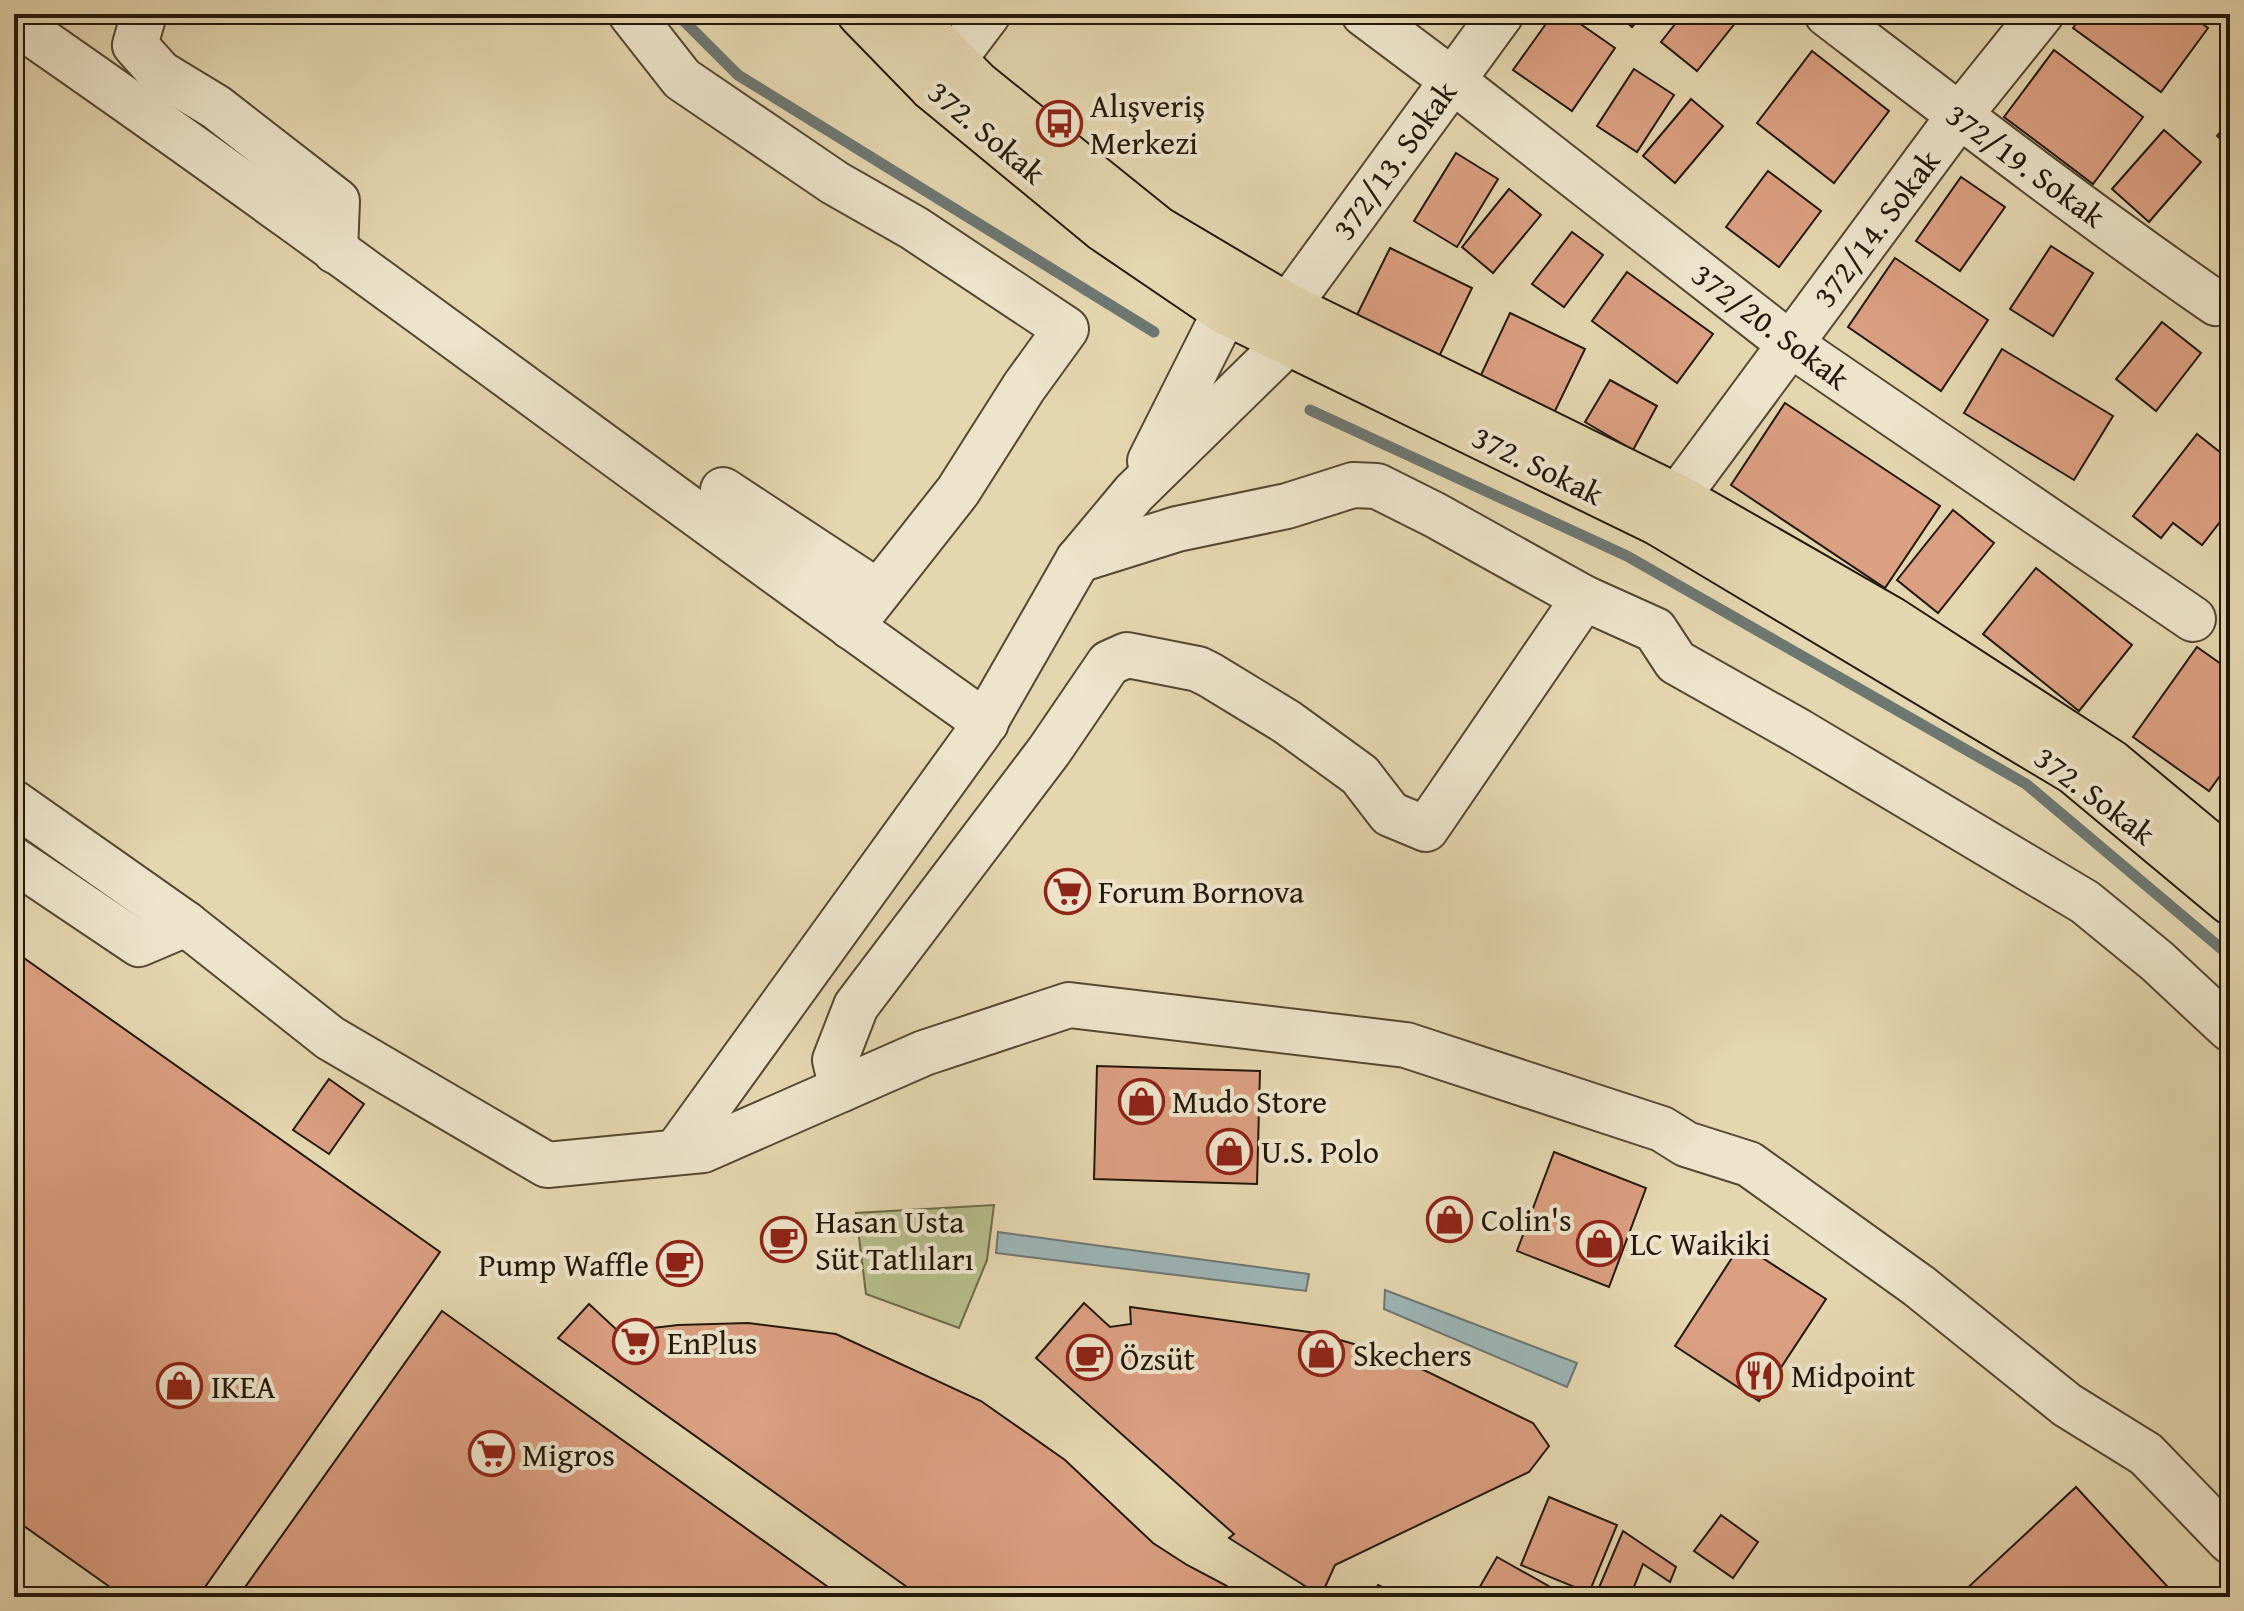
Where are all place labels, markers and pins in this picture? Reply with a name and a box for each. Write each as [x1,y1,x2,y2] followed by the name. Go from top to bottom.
[1090,82,1205,166] place label: Alışveriş Merkezi
[1035,99,1083,147] bus stop icon: Alışveriş Merkezi
[1043,867,1091,915] supermarket icon: Forum Bornova
[1098,868,1304,915] place label: Forum Bornova
[1117,1077,1165,1125] shop icon: Mudo Store
[1172,1078,1327,1125] place label: Mudo Store
[1206,1127,1254,1175] shop icon: U.S. Polo
[1261,1128,1379,1175] place label: U.S. Polo
[1426,1195,1474,1243] shop icon: Colin's
[1481,1196,1572,1243] place label: Colin's
[815,1198,974,1282] place label: Hasan Usta Süt Tatlıları
[760,1215,808,1263] cafe icon: Hasan Usta Süt Tatlıları
[1575,1219,1623,1267] shop icon: LC Waikiki
[1630,1220,1771,1267] place label: LC Waikiki
[656,1240,704,1288] cafe icon: Pump Waffle
[478,1241,649,1288] place label: Pump Waffle
[612,1318,660,1366] supermarket icon: EnPlus
[667,1319,757,1366] place label: EnPlus
[1298,1330,1346,1378] shop icon: Skechers
[1353,1331,1472,1378] place label: Skechers
[1065,1334,1113,1382] cafe icon: Özsüt
[1120,1335,1195,1382] place label: Özsüt
[1736,1351,1784,1399] restaurant icon: Midpoint
[1791,1352,1915,1399] place label: Midpoint
[156,1362,204,1410] shop icon: IKEA
[211,1363,276,1410] place label: IKEA
[467,1430,515,1478] supermarket icon: Migros
[522,1431,615,1478] place label: Migros

